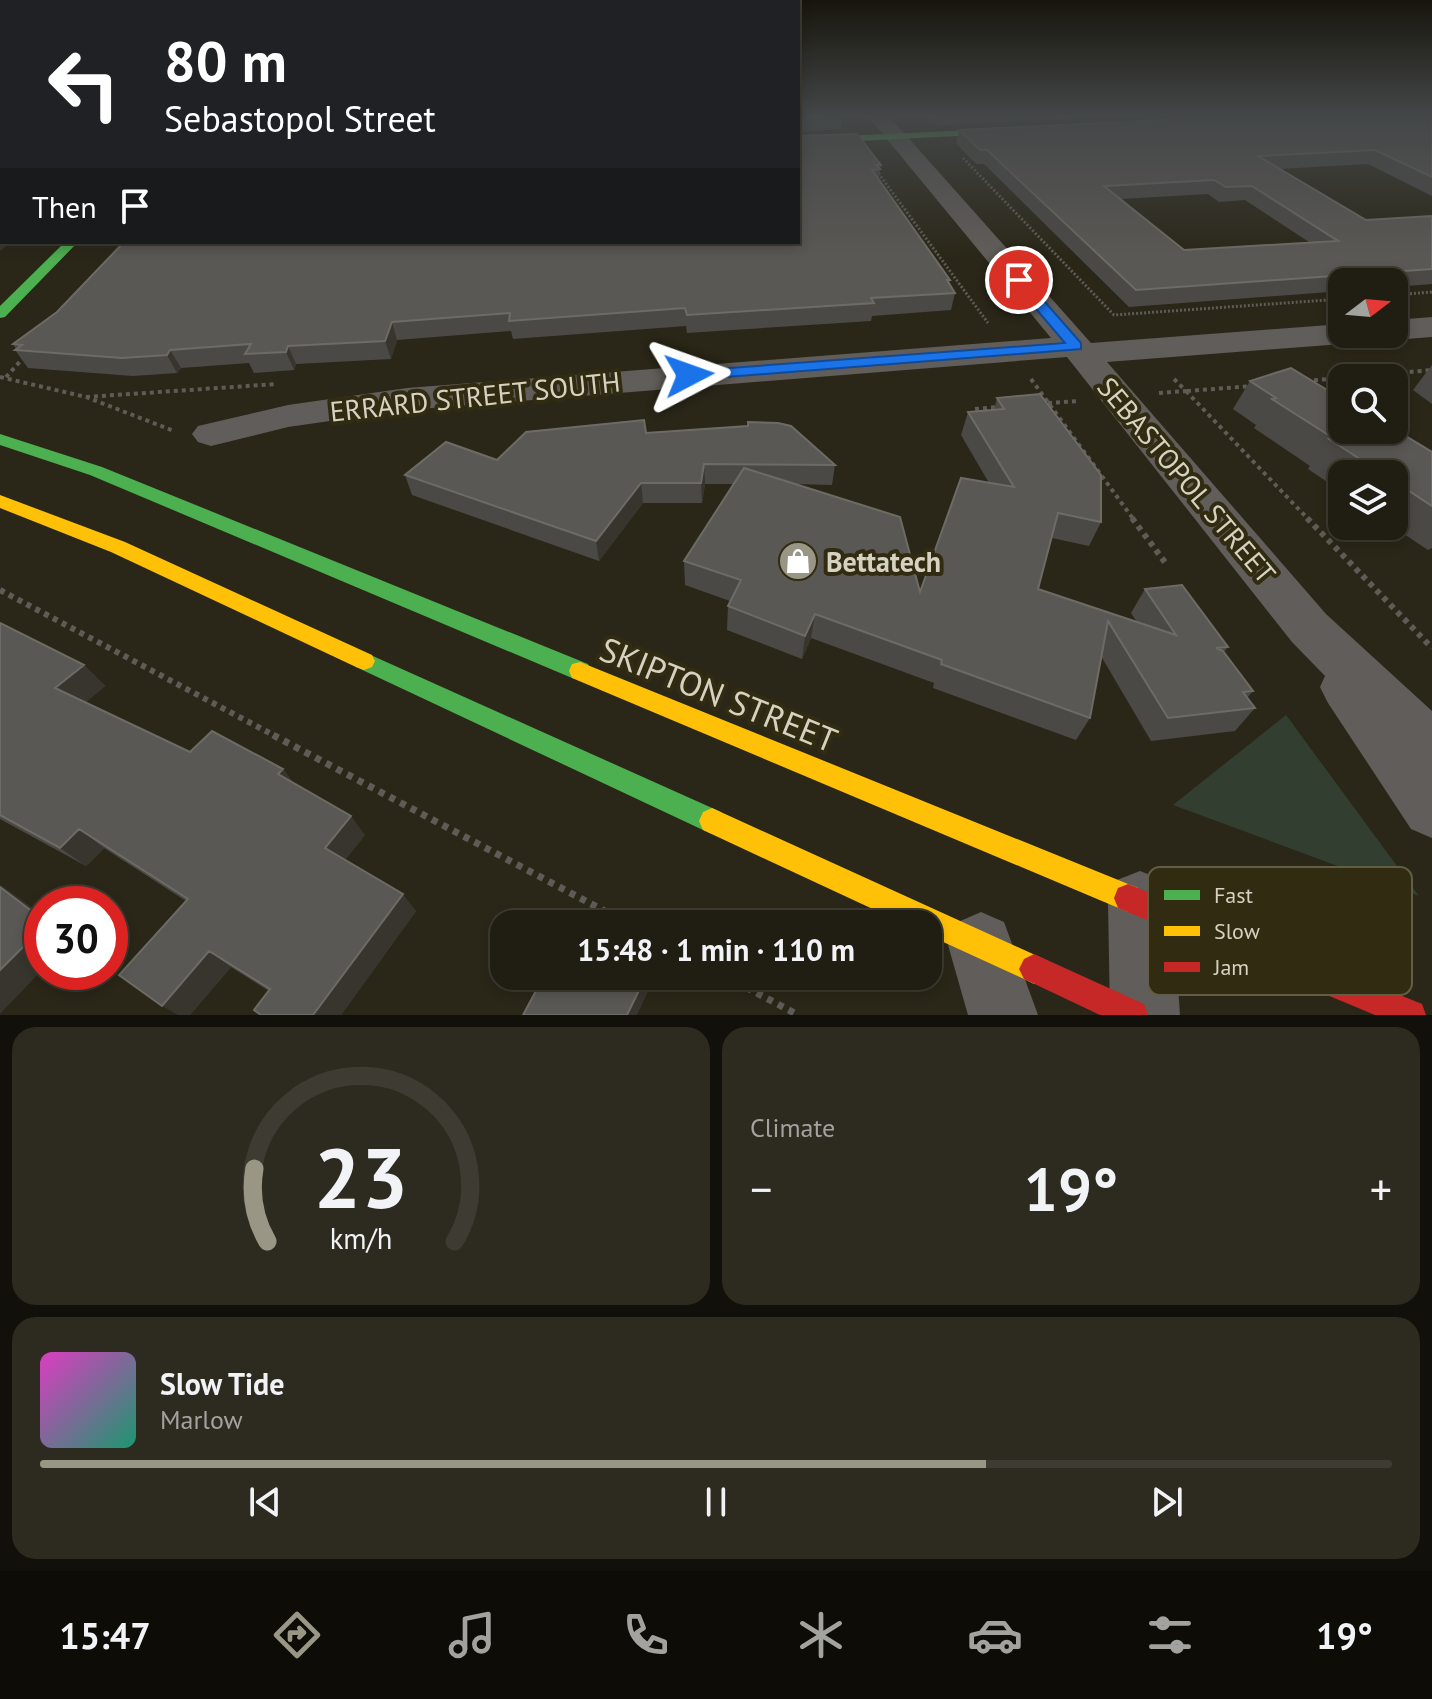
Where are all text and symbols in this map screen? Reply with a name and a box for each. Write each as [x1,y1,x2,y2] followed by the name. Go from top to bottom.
[164,25,287,97] text: 80 m
[32,32,136,136] icon: left
[164,95,436,142] text: Sebastopol Street
[113,184,157,228] icon: arrive
[32,187,97,226] text: Then
[985,246,1053,314] pin
[997,258,1041,302] icon: arrive
[1328,268,1408,348] north arrow
[1328,268,1408,540] map controls
[647,333,731,417] position arrow
[328,362,622,430] street label: ERRARD STREET SOUTH
[1328,364,1408,444] button: search
[1090,369,1285,591] street label: SEBASTOPOL STREET
[1328,460,1408,540] button: layers
[777,540,819,582] shop icon: Bettatech
[826,543,941,580] place label: Bettatech
[594,626,844,762] street label: SKIPTON STREET
[1148,867,1412,995] legend
[1214,881,1254,909] text: Fast
[24,886,128,990] speed limit sign: 30
[1214,917,1260,945] text: Slow
[577,930,855,969] text: 15:48 · 1 min · 110 m
[1213,953,1249,981] text: Jam
[750,1111,835,1144] text: Climate
[314,1123,408,1231] text: 23
[1024,1150,1118,1228] text: 19°
[750,1160,772,1217] text: −
[1370,1160,1392,1217] text: +
[330,1220,392,1257] text: km/h
[160,1364,285,1403] text: Slow Tide
[160,1403,243,1436] text: Marlow
[243,1480,287,1524] icon: previous
[694,1480,738,1524] icon: pause
[1145,1480,1189,1524] icon: next
[269,1607,325,1663] icon: directions
[444,1607,500,1663] icon: music
[618,1607,674,1663] icon: phone
[793,1607,849,1663] icon: climate
[967,1607,1023,1663] icon: car
[1142,1607,1198,1663] icon: filters
[59,1612,151,1659] text: 15:47
[1316,1612,1373,1659] text: 19°

